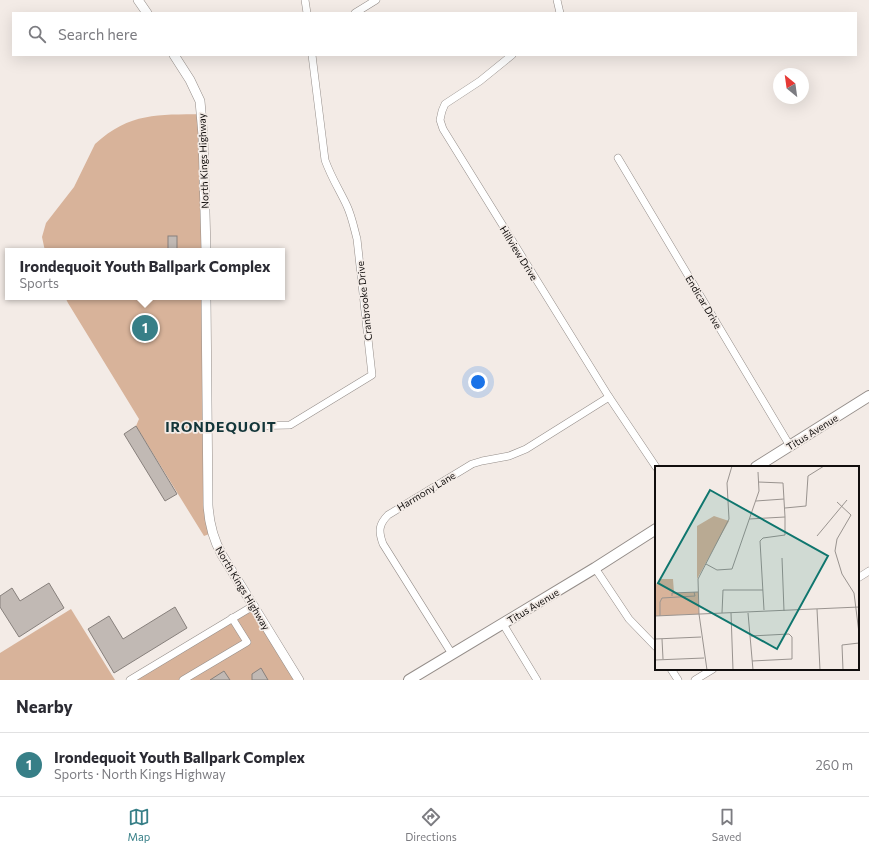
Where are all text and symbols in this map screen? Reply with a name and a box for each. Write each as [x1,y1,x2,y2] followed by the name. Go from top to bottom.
[12,12,857,56] search box
[26,23,48,45] icon: search
[58,25,137,43] text: Search here
[773,68,809,104] north arrow
[195,113,211,209] street label: North Kings Highway
[497,223,541,283] street label: Hillview Drive
[5,248,285,300] popup
[19,257,271,275] text: Irondequoit Youth Ballpark Complex
[354,261,374,341] street label: Cranbrooke Drive
[683,273,725,331] street label: Endicar Drive
[19,275,59,291] text: Sports
[132,313,158,343] pin: 1
[468,372,488,392] your location
[784,411,840,453] street label: Titus Avenue
[165,418,277,435] district label: IRONDEQUOIT
[655,466,859,670] inset map
[395,469,457,513] street label: Harmony Lane
[213,544,273,632] street label: North Kings Highway
[505,586,561,626] street label: Titus Avenue
[16,696,73,717] text: Nearby
[54,748,305,766] text: Irondequoit Youth Ballpark Complex
[26,757,32,773] text: 1
[816,757,853,773] text: 260 m
[54,766,226,782] text: Sports · North Kings Highway
[128,806,150,843] tab: Map
[405,806,457,843] tab: Directions
[712,806,741,843] tab: Saved

